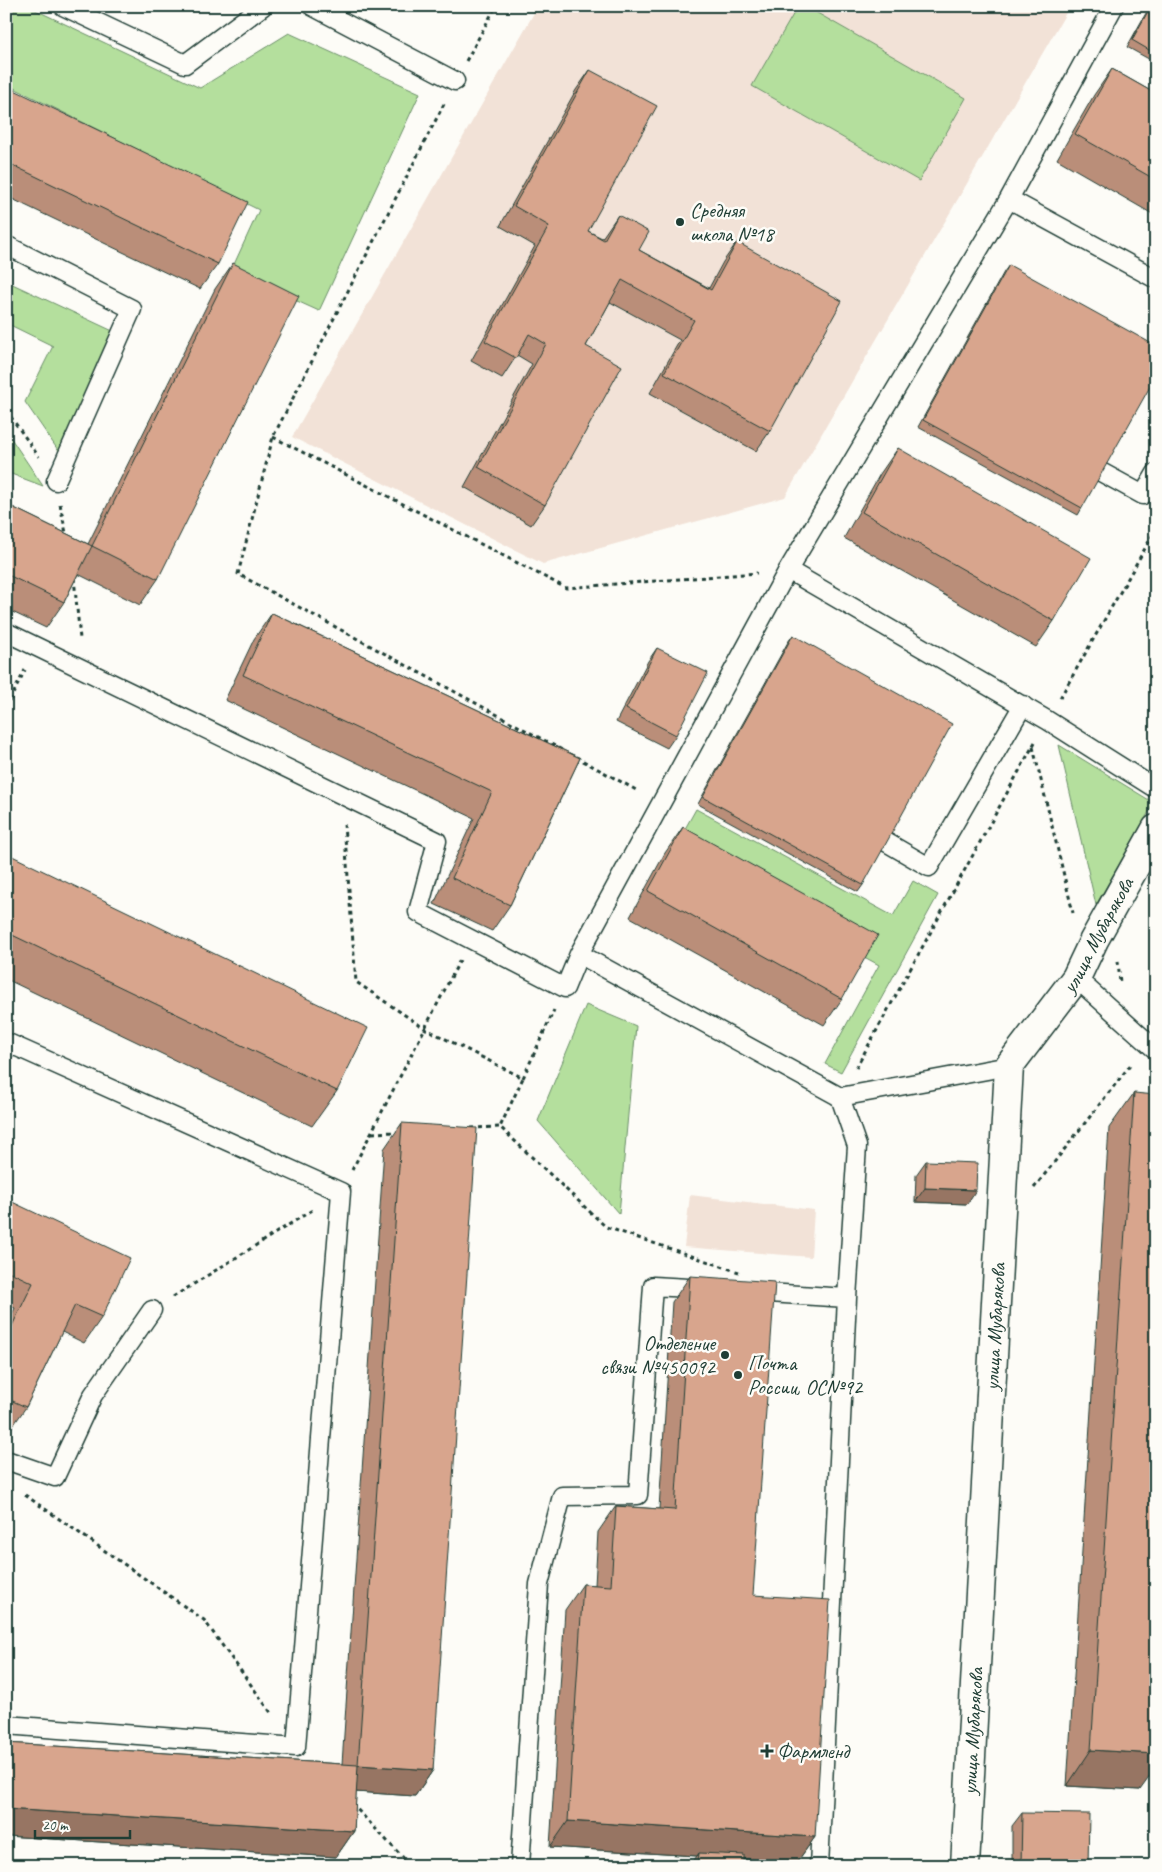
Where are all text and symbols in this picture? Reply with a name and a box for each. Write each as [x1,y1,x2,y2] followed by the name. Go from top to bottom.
[690,197,776,247] place label: Средняя школа №18
[674,216,686,228] marker: Средняя школа №18
[1055,871,1140,1000] street label: улица Мубарякова
[978,1261,1011,1393] street label: улица Мубарякова
[600,1330,717,1380] place label: Отделение связи №450092
[719,1349,731,1361] marker: Отделение связи №450092
[748,1350,864,1400] place label: Почта России, ОС№92
[732,1369,744,1381] marker: Почта России, ОС№92
[956,1665,989,1797] street label: улица Мубарякова
[777,1738,851,1764] place label: Фармленд
[761,1745,773,1757] marker: Фармленд
[35,1807,130,1839] scale bar
[42,1816,69,1835] text: 20 m

